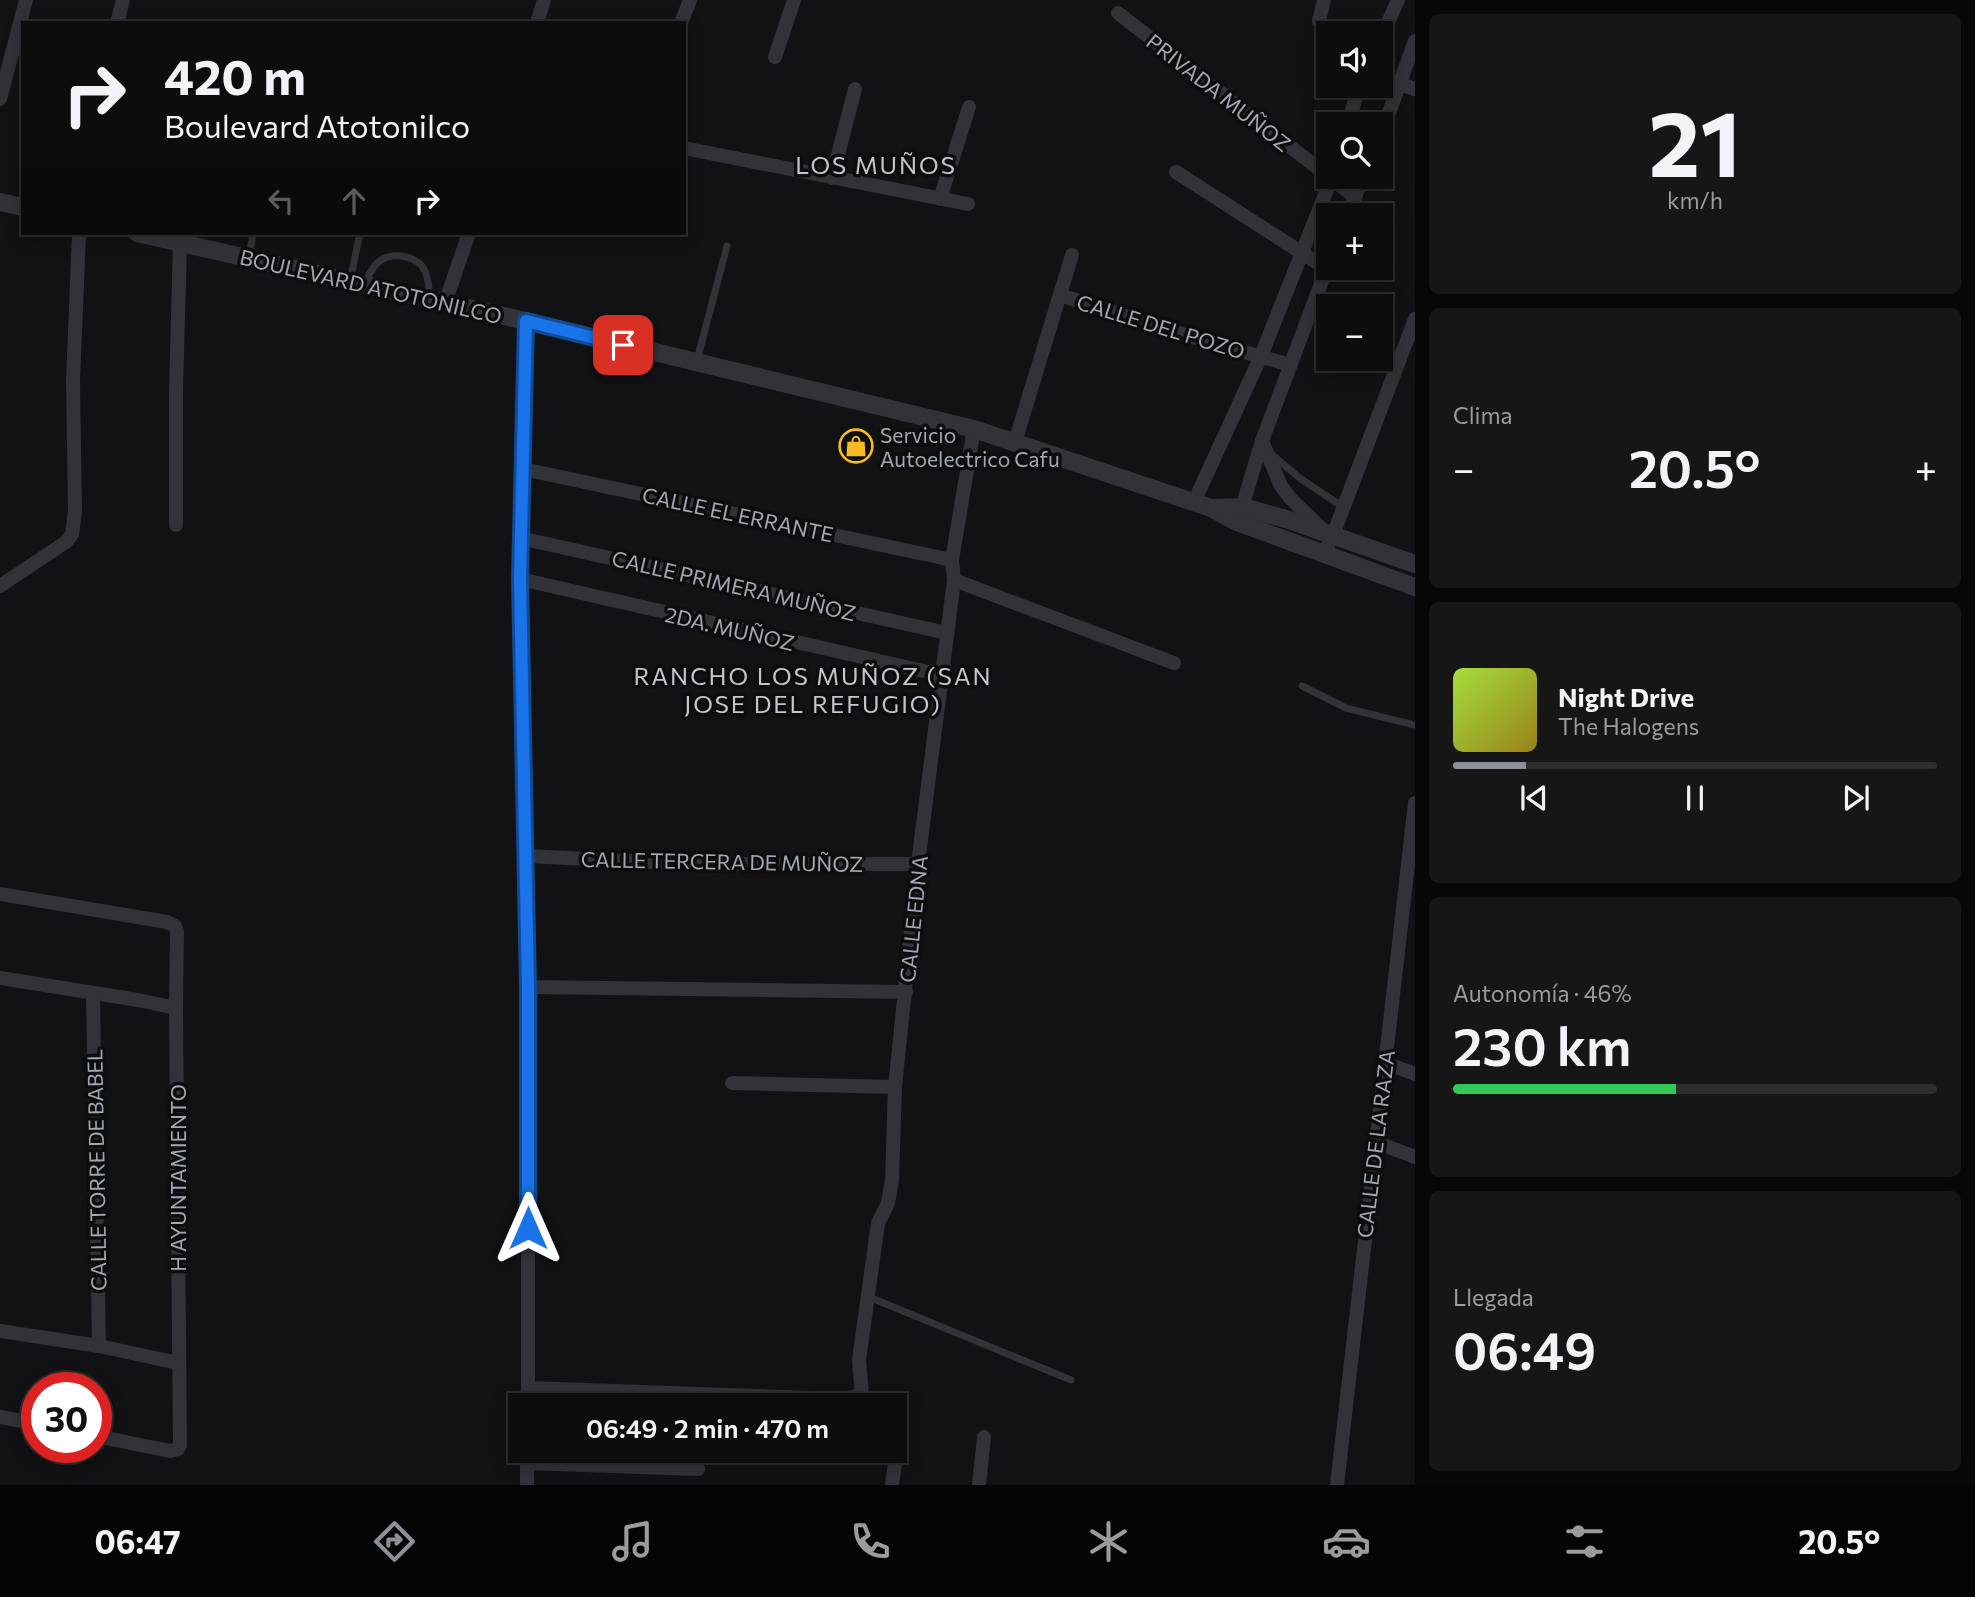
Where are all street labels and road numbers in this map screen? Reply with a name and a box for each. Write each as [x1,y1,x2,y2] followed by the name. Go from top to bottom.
[1142,28,1296,156] street label: PRIVADA MUÑOZ
[238,244,504,328] street label: BOULEVARD ATOTONILCO
[1074,289,1248,363] street label: CALLE DEL POZO
[640,482,836,546] street label: CALLE EL ERRANTE
[610,545,858,625] street label: CALLE PRIMERA MUÑOZ
[663,601,797,655] street label: 2DA. MUÑOZ
[581,846,863,876] street label: CALLE TERCERA DE MUÑOZ
[894,854,932,984] street label: CALLE EDNA
[81,1049,111,1291] street label: CALLE TORRE DE BABEL
[1351,1049,1399,1239] street label: CALLE DE LA RAZA
[165,1084,190,1272] street label: H AYUNTAMIENTO

